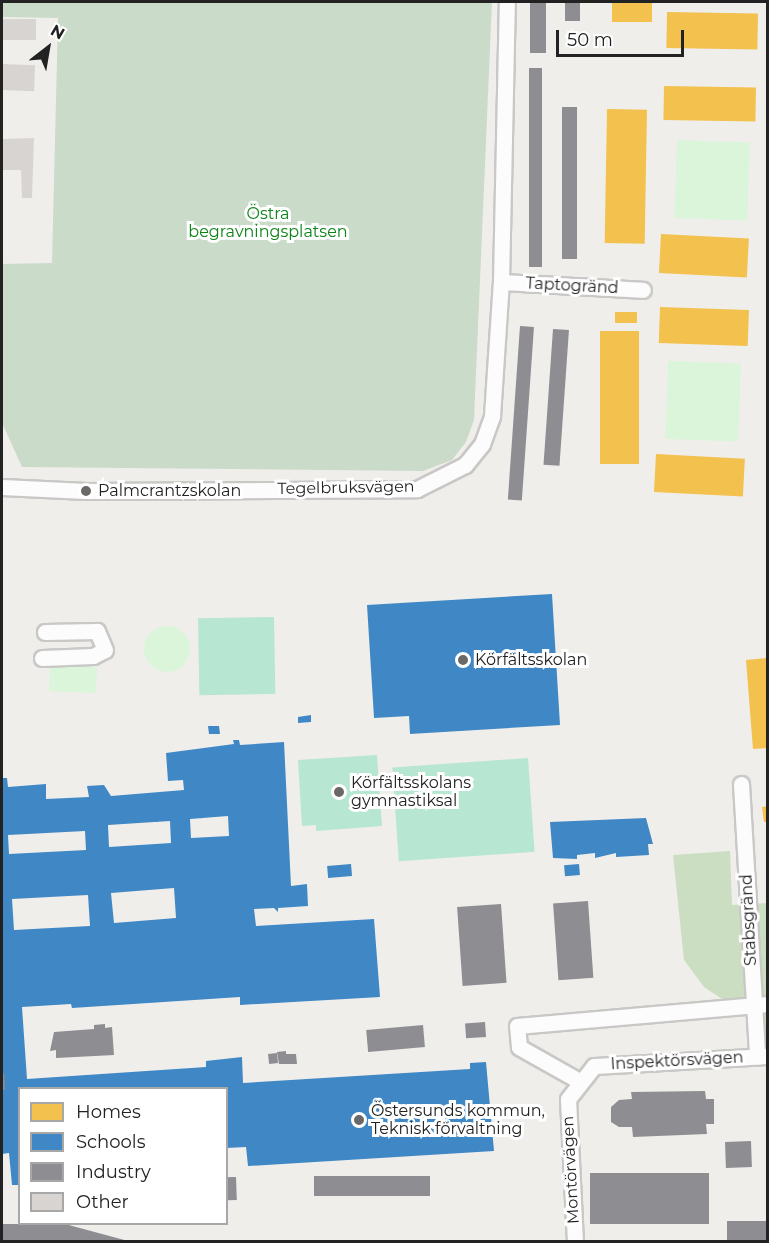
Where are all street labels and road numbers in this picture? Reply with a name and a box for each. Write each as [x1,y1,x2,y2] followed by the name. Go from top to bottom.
[525,274,619,298] street label: Taptogränd
[277,477,415,499] street label: Tegelbruksvägen
[737,874,761,966] street label: Stabsgränd
[610,1048,744,1074] street label: Inspektörsvägen
[559,1115,583,1225] street label: Montörvägen

